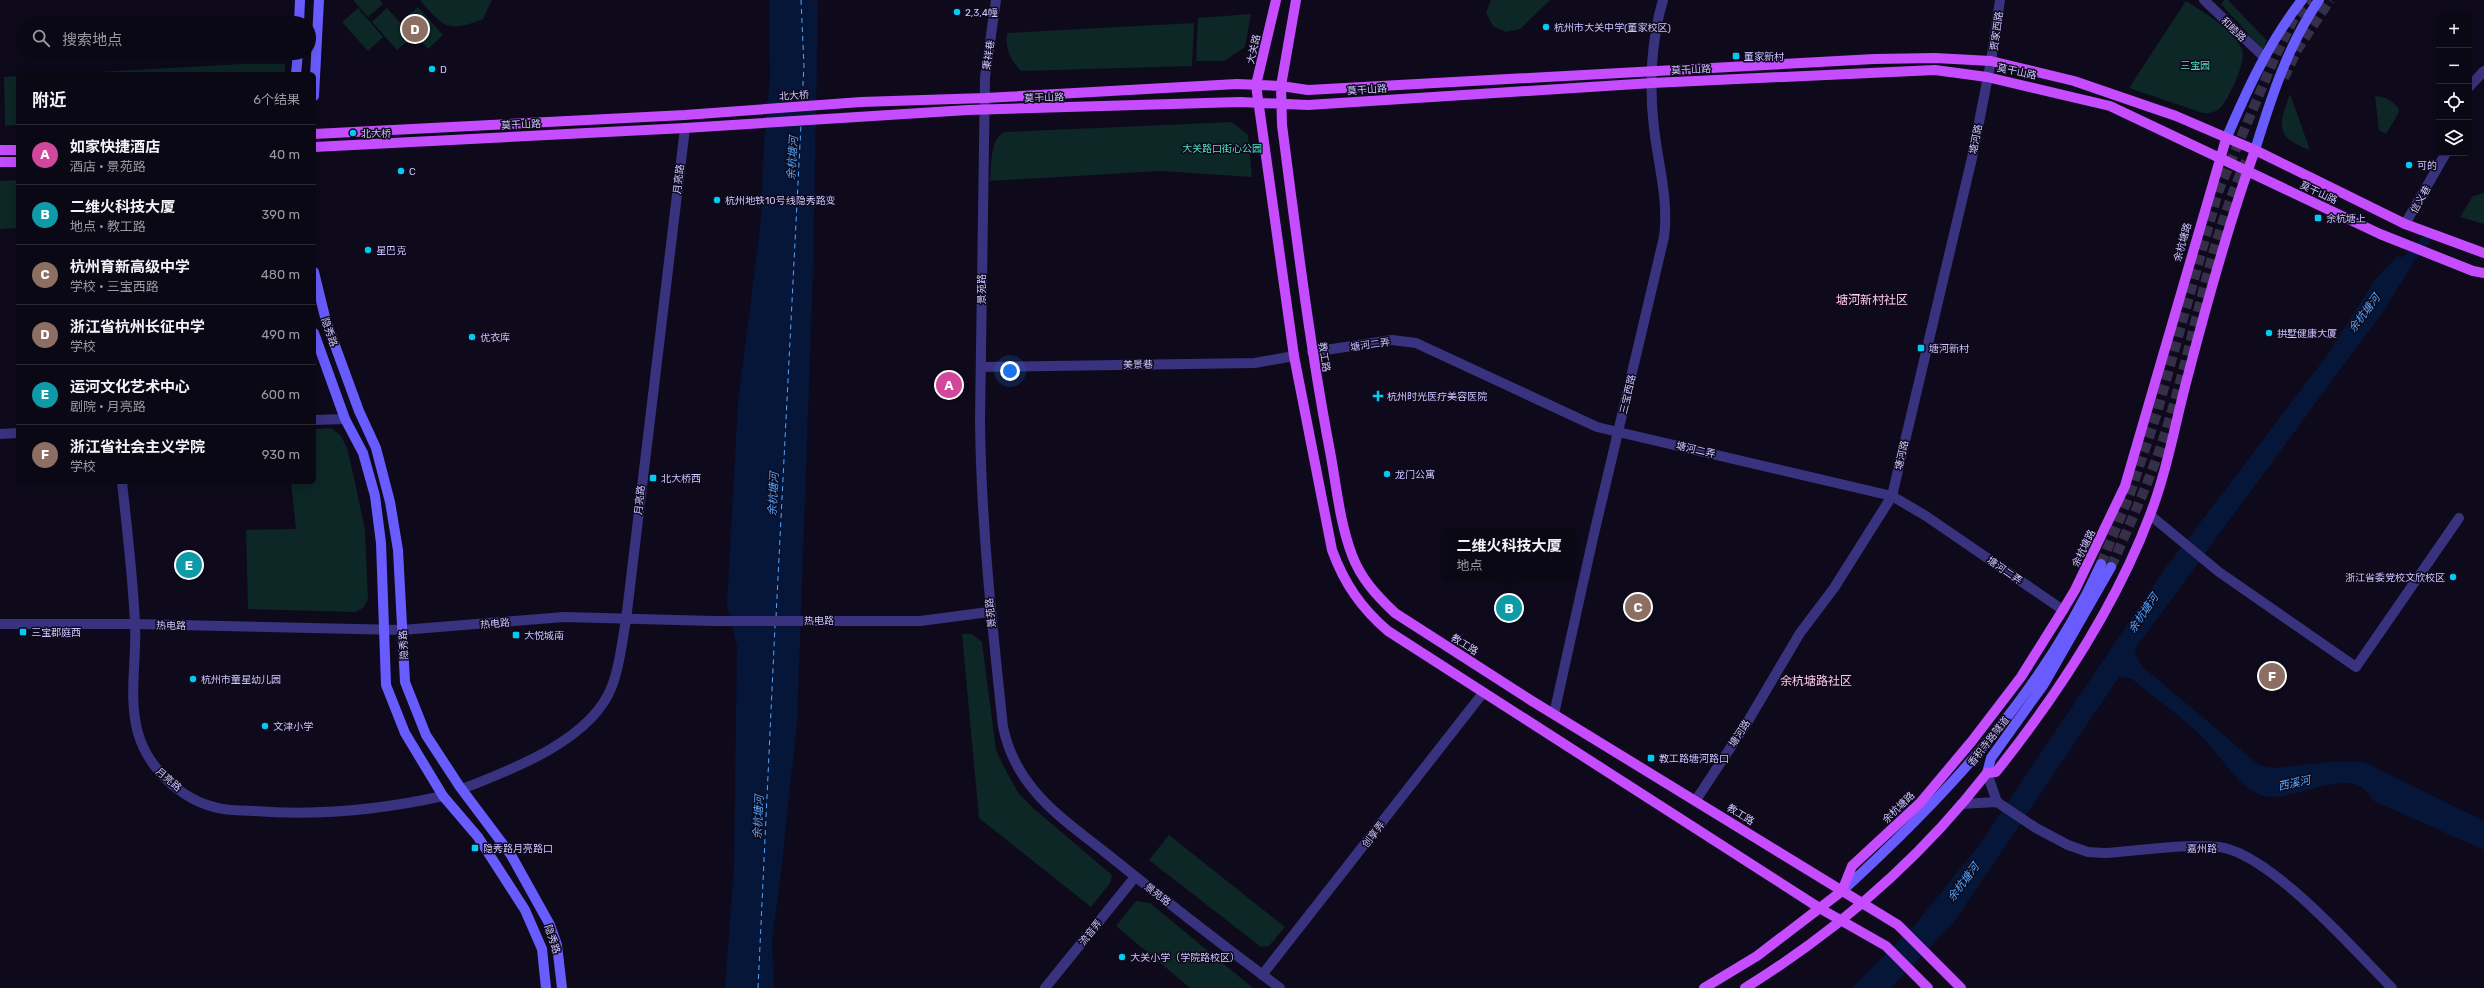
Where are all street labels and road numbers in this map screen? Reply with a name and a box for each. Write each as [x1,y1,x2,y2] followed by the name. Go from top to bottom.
[1988,10,2006,52] street label: 贾家西路
[2218,15,2248,44] street label: 和睦路
[1245,33,1263,65] street label: 大关路
[981,39,997,71] street label: 秉祥巷
[1996,62,2038,82] street label: 莫干山路
[1671,63,1711,77] street label: 莫干山路
[1347,83,1387,97] street label: 莫干山路
[779,89,809,103] street label: 北大桥
[1024,91,1064,105] street label: 莫干山路
[501,118,541,132] street label: 莫干山路
[1967,123,1985,155] street label: 塘河路
[671,164,687,195] street label: 月亮路
[2298,179,2339,207] street label: 莫干山路
[2408,184,2434,215] street label: 信义巷
[2172,221,2194,263] street label: 余杭塘路
[976,274,988,304] street label: 景苑路
[318,316,340,348] street label: 隐秀路
[1349,336,1391,354] street label: 塘河二弄
[1316,341,1332,373] street label: 教工路
[1123,359,1153,371] street label: 美景巷
[1618,373,1638,415] street label: 三宝西路
[1893,439,1911,471] street label: 塘河路
[1675,440,1717,460] street label: 塘河二弄
[632,485,648,516] street label: 月亮路
[2070,528,2098,569] street label: 余杭塘路
[1985,554,2024,587] street label: 塘河二弄
[983,597,999,628] street label: 景苑路
[804,615,834,627] street label: 热电路
[480,617,511,631] street label: 热电路
[156,620,186,632] street label: 热电路
[397,630,411,660] street label: 隐秀路
[1449,632,1480,658] street label: 教工路
[1966,714,2012,769] street label: 香积寺路隧道
[1727,718,1753,749] street label: 塘河路
[153,765,184,794] street label: 月亮路
[1880,790,1917,826] street label: 余杭塘路
[1725,802,1756,828] street label: 教工路
[1360,819,1388,850] street label: 创享弄
[2187,843,2217,855] street label: 嘉州路
[1142,881,1173,909] street label: 景苑路
[1077,917,1105,948] street label: 流音弄
[542,923,562,955] street label: 隐秀路

